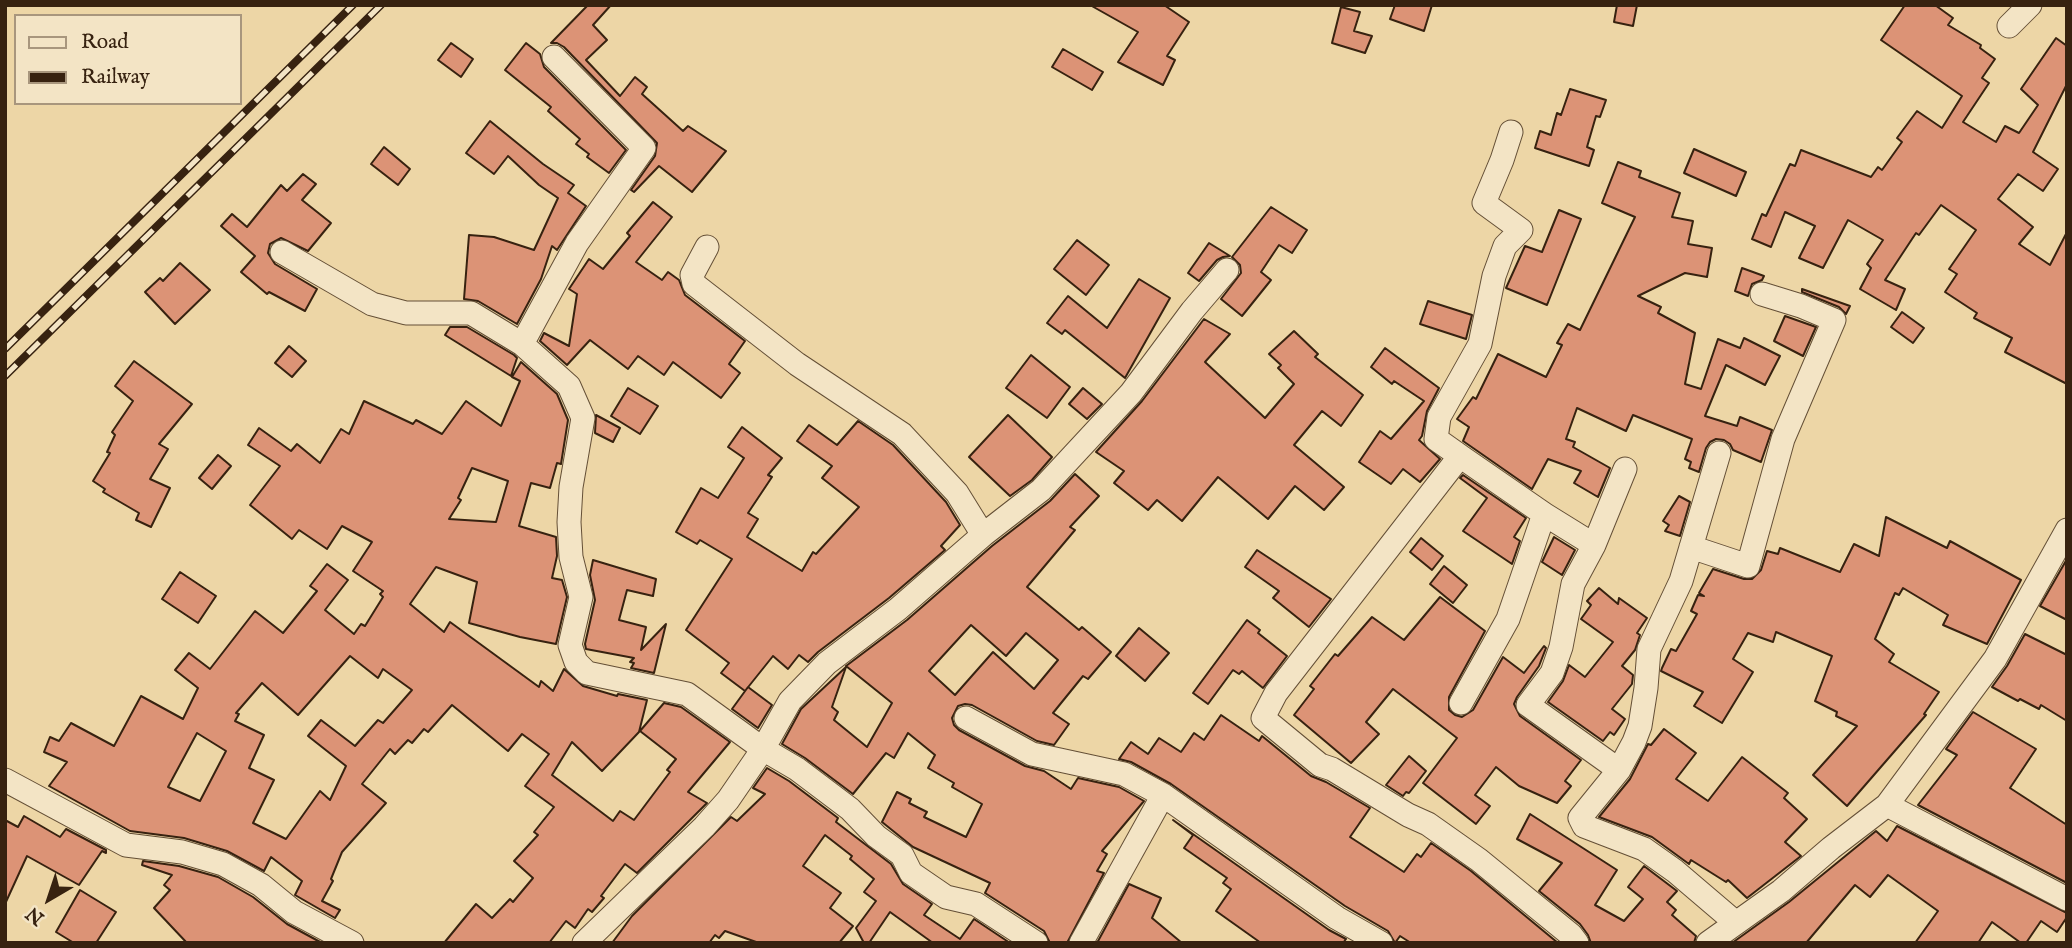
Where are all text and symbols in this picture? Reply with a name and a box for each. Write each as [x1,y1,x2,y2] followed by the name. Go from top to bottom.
[14,14,242,105] legend
[81,29,128,56] text: Road
[81,64,150,91] text: Railway
[14,864,84,934] north arrow
[22,901,50,930] text: N

